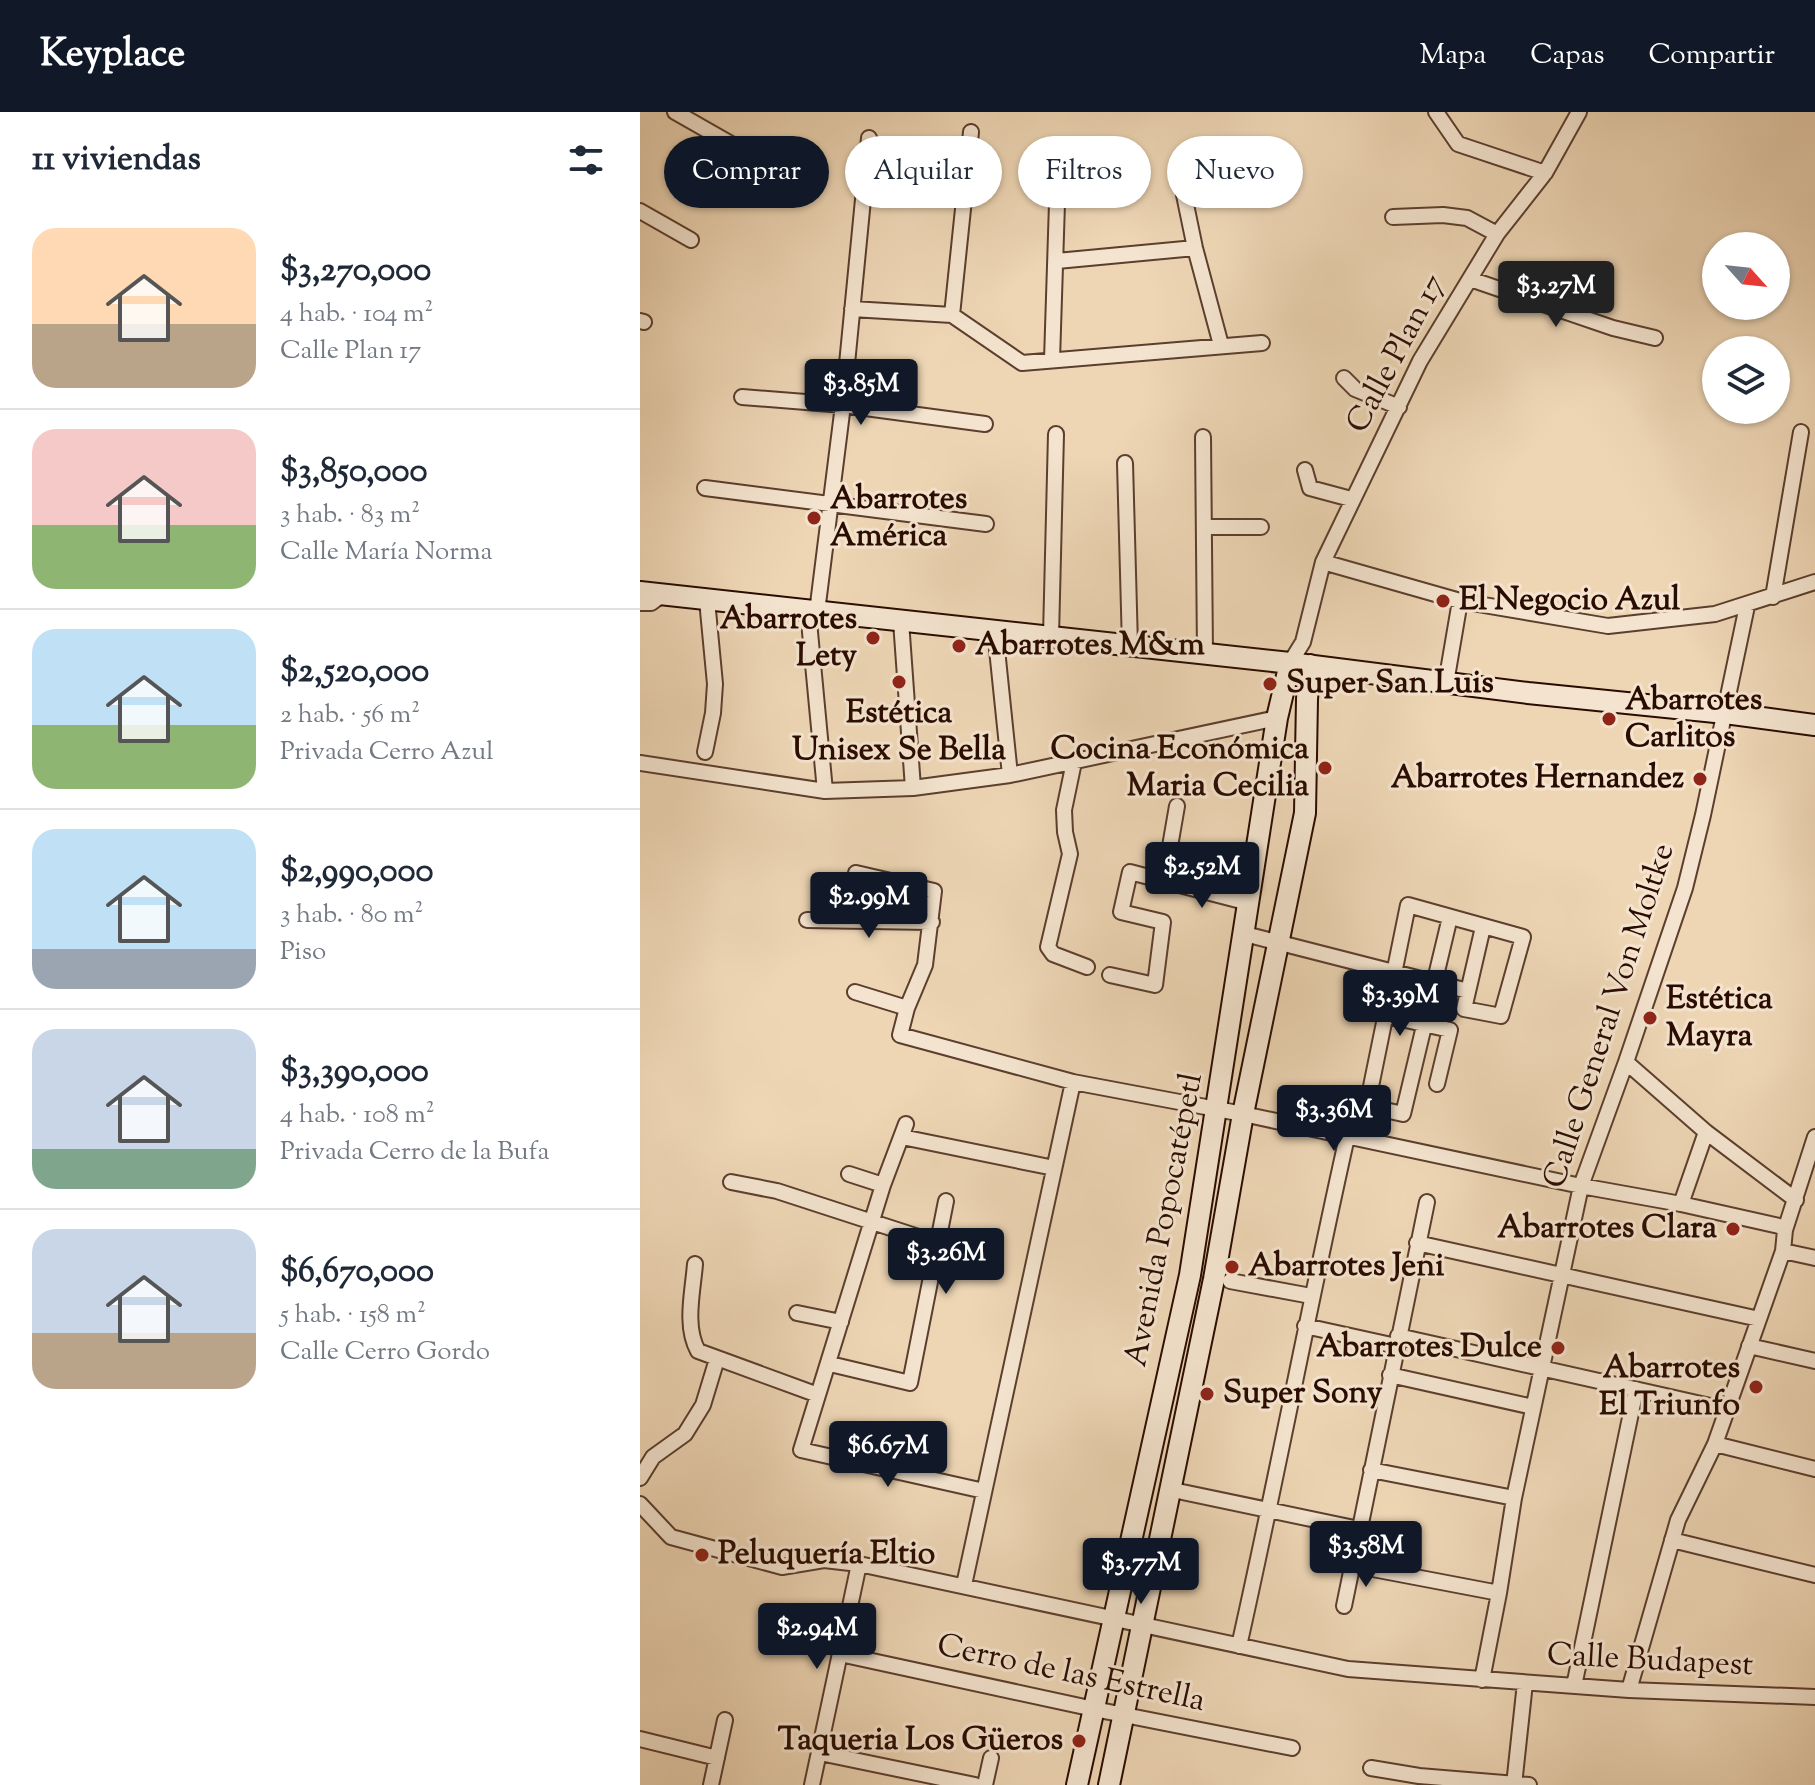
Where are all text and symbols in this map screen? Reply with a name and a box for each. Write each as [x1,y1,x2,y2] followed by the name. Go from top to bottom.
[40,29,185,83] text: Keyplace
[1420,36,1486,76] text: Mapa
[1530,36,1605,76] text: Capas
[1649,36,1775,76] text: Compartir
[32,136,201,185] text: 11 viviendas
[664,136,829,208] chip: Comprar
[845,136,1002,208] chip: Alquilar
[1018,136,1151,208] chip: Filtros
[1167,136,1303,208] chip: Nuevo
[564,138,608,182] icon: filters
[1702,232,1790,320] north arrow
[1702,232,1790,424] map controls
[280,247,431,296] text: $3,270,000
[96,260,192,356] icon: home
[1491,261,1621,329] pin: $3.27M
[1336,267,1458,441] street label: Calle Plan 17
[1516,268,1596,305] text: $3.27M
[280,296,433,333] text: 4 hab. · 104 m²
[280,333,421,370] text: Calle Plan 17
[1702,336,1790,424] button: layers
[796,359,926,427] pin: $3.85M
[823,366,899,403] text: $3.85M
[280,448,428,497] text: $3,850,000
[96,461,192,557] icon: home
[830,477,967,560] place label: Abarrotes América
[280,497,420,534] text: 3 hab. · 83 m²
[805,509,823,527] marker: Abarrotes América
[280,534,493,571] text: Calle María Norma
[1459,578,1680,624] place label: El Negocio Azul
[1434,592,1452,610] marker: El Negocio Azul
[720,597,857,680] place label: Abarrotes Lety
[975,623,1205,669] place label: Abarrotes M&m
[864,629,882,647] marker: Abarrotes Lety
[950,637,968,655] marker: Abarrotes M&m
[280,648,429,697] text: $2,520,000
[96,661,192,757] icon: home
[1286,661,1494,707] place label: Super San Luis
[890,673,908,691] marker: Estética Unisex Se Bella
[1261,675,1279,693] marker: Super San Luis
[1625,678,1762,761] place label: Abarrotes Carlitos
[792,691,1006,774] place label: Estética Unisex Se Bella
[280,697,420,734] text: 2 hab. · 56 m²
[1600,710,1618,728] marker: Abarrotes Carlitos
[1051,727,1309,810] place label: Cocina Económica Maria Cecilia
[280,734,494,771] text: Privada Cerro Azul
[1391,756,1684,802] place label: Abarrotes Hernandez
[1316,759,1334,777] marker: Cocina Económica Maria Cecilia
[1691,770,1709,788] marker: Abarrotes Hernandez
[1533,838,1687,1194] street label: Calle General Von Moltke
[1137,842,1267,910] pin: $2.52M
[280,848,433,897] text: $2,990,000
[1163,849,1241,886] text: $2.52M
[96,861,192,957] icon: home
[804,872,934,940] pin: $2.99M
[828,879,910,916] text: $2.99M
[280,897,423,934] text: 3 hab. · 80 m²
[280,934,326,971] text: Piso
[1335,970,1465,1038] pin: $3.39M
[1361,977,1439,1014] text: $3.39M
[1666,977,1773,1060] place label: Estética Mayra
[1641,1009,1659,1027] marker: Estética Mayra
[280,1048,429,1097] text: $3,390,000
[96,1061,192,1157] icon: home
[1114,1069,1216,1371] street label: Avenida Popocatépetl
[1269,1085,1399,1153] pin: $3.36M
[1295,1092,1373,1129] text: $3.36M
[280,1097,434,1134] text: 4 hab. · 108 m²
[280,1134,550,1171] text: Privada Cerro de la Bufa
[1497,1206,1717,1252] place label: Abarrotes Clara
[1724,1220,1742,1238] marker: Abarrotes Clara
[881,1228,1011,1296] pin: $3.26M
[906,1235,986,1272] text: $3.26M
[1248,1244,1444,1290] place label: Abarrotes Jeni
[280,1248,434,1297] text: $6,670,000
[1223,1258,1241,1276] marker: Abarrotes Jeni
[96,1261,192,1357] icon: home
[280,1297,426,1334] text: 5 hab. · 158 m²
[1316,1325,1542,1371] place label: Abarrotes Dulce
[280,1334,490,1371] text: Calle Cerro Gordo
[1549,1339,1567,1357] marker: Abarrotes Dulce
[1599,1346,1740,1429] place label: Abarrotes El Triunfo
[1223,1371,1383,1417] place label: Super Sony
[1747,1378,1765,1396] marker: Abarrotes El Triunfo
[1198,1385,1216,1403] marker: Super Sony
[823,1421,953,1489] pin: $6.67M
[847,1428,929,1465] text: $6.67M
[1301,1521,1431,1589] pin: $3.58M
[1328,1528,1404,1565] text: $3.58M
[718,1532,935,1578] place label: Peluquería Eltio
[1076,1538,1206,1606] pin: $3.77M
[1101,1545,1181,1582] text: $3.77M
[693,1546,711,1564] marker: Peluquería Eltio
[752,1603,882,1671] pin: $2.94M
[776,1610,858,1647] text: $2.94M
[933,1623,1209,1725] street label: Cerro de las Estrella
[1546,1633,1754,1689] street label: Calle Budapest
[778,1718,1063,1764] place label: Taqueria Los Güeros
[1070,1732,1088,1750] marker: Taqueria Los Güeros

